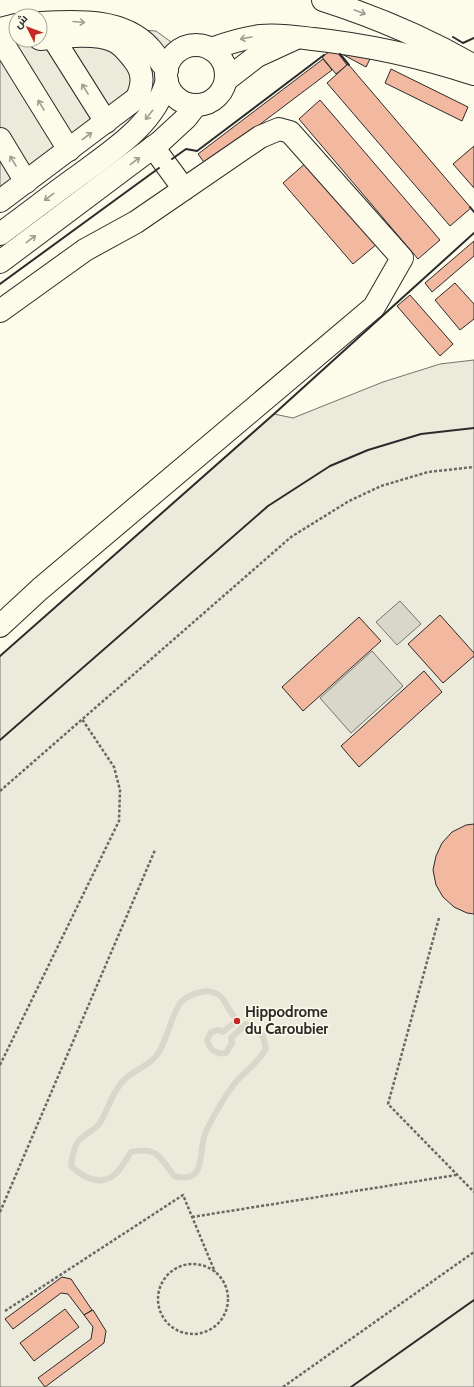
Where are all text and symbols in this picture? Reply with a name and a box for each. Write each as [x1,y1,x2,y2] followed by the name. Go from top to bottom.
[8,8,48,48] north arrow
[353,9,365,17] one-way arrow
[11,11,30,31] text: ش
[72,18,85,25] one-way arrow
[240,35,253,43] one-way arrow
[81,84,89,95] one-way arrow
[37,99,45,111] one-way arrow
[145,109,153,120] one-way arrow
[82,132,93,140] one-way arrow
[8,155,16,167] one-way arrow
[130,157,141,165] one-way arrow
[44,193,55,202] one-way arrow
[26,235,37,243] one-way arrow
[245,1003,328,1038] place label: Hippodrome du Caroubier
[232,1016,242,1026] marker: Hippodrome du Caroubier

